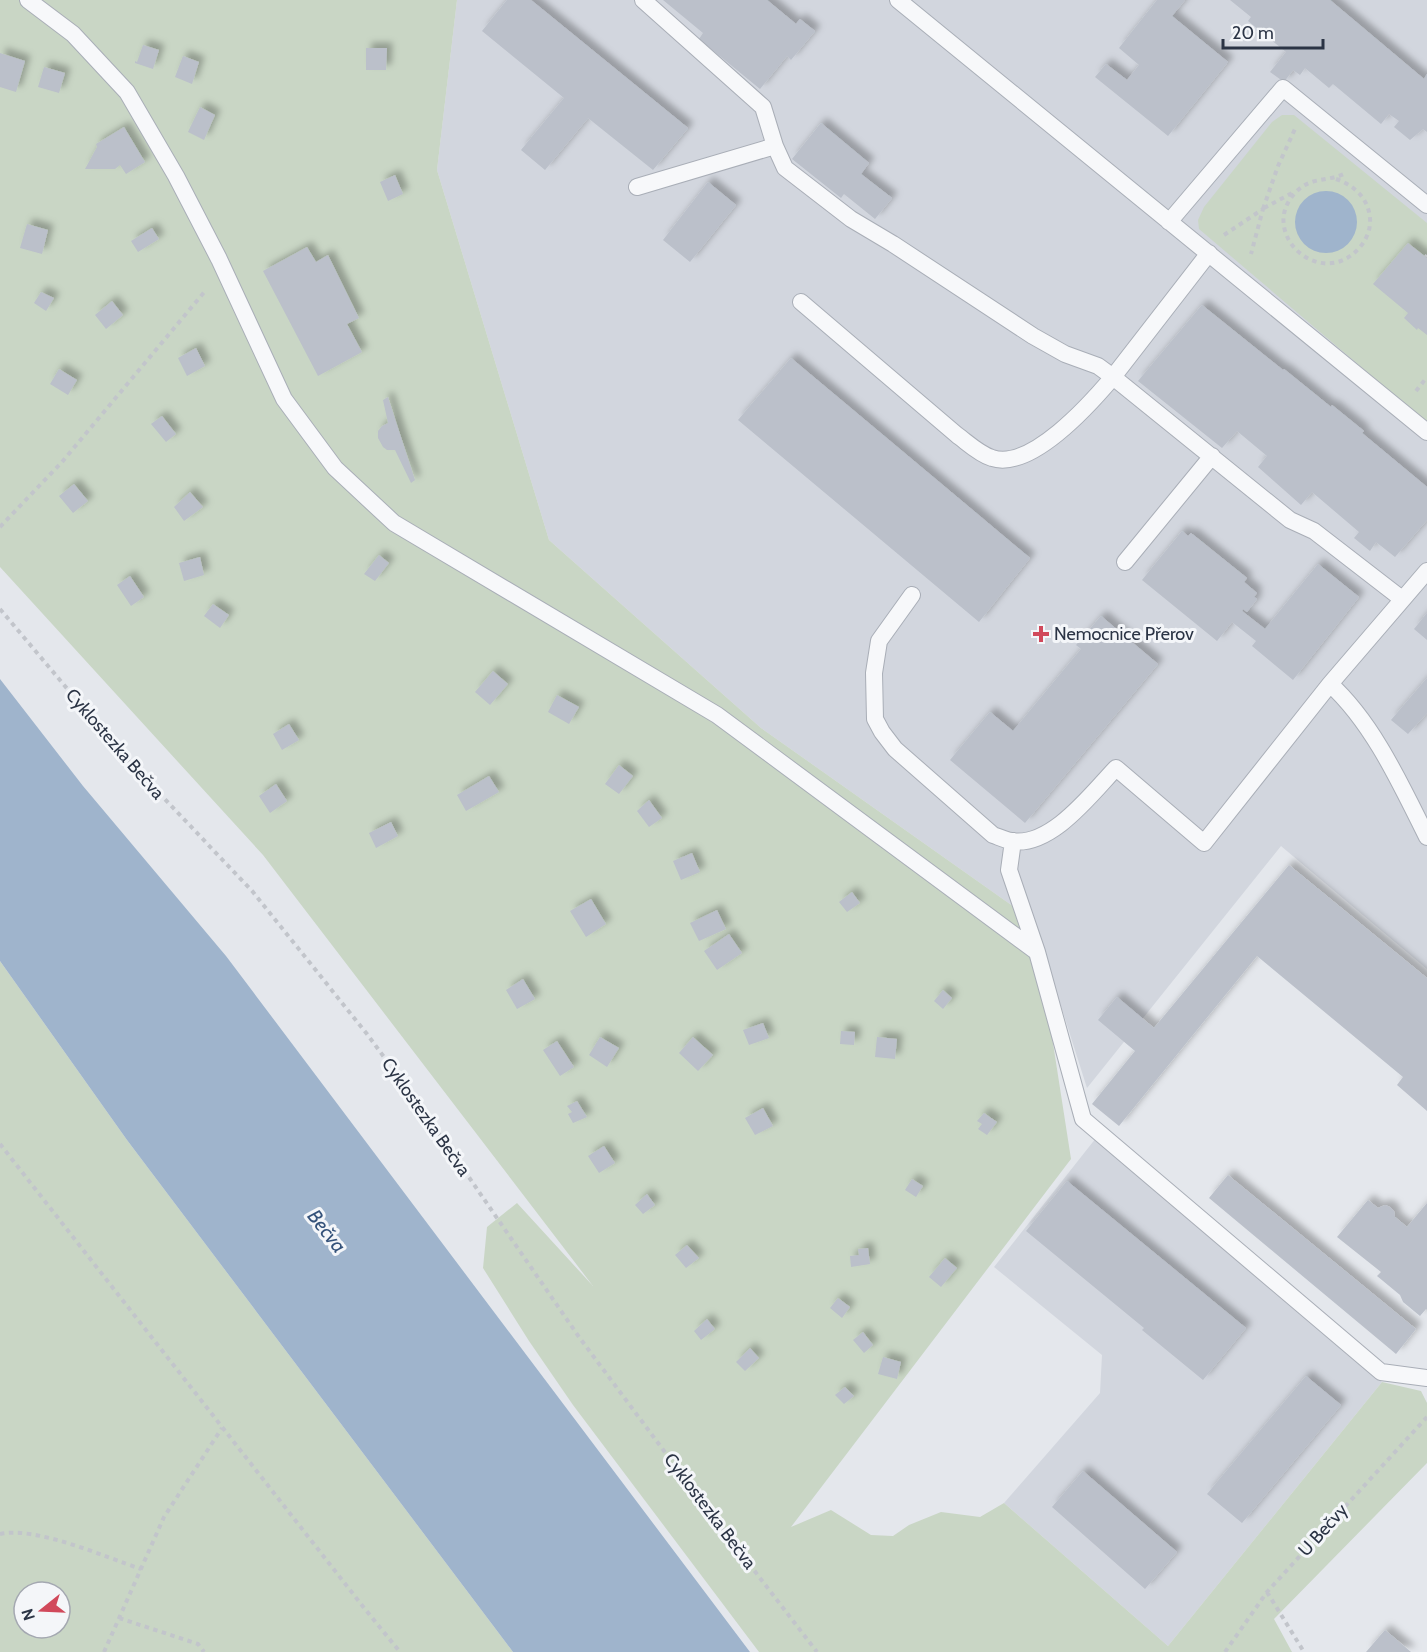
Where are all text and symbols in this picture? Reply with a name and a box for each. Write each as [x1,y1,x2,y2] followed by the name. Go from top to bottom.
[1223,12,1324,50] scale bar
[1232,22,1274,44] text: 20 m
[1054,623,1194,645] place label: Nemocnice Přerov
[1032,625,1050,643] marker: Nemocnice Přerov
[61,684,169,804] street label: Cyklostezka Bečva
[377,1054,475,1181] street label: Cyklostezka Bečva
[303,1205,351,1257] water label: Bečva
[659,1449,761,1574] street label: Cyklostezka Bečva
[1294,1499,1352,1561] street label: U Bečvy
[12,1580,72,1640] north arrow
[17,1606,39,1623] text: N

